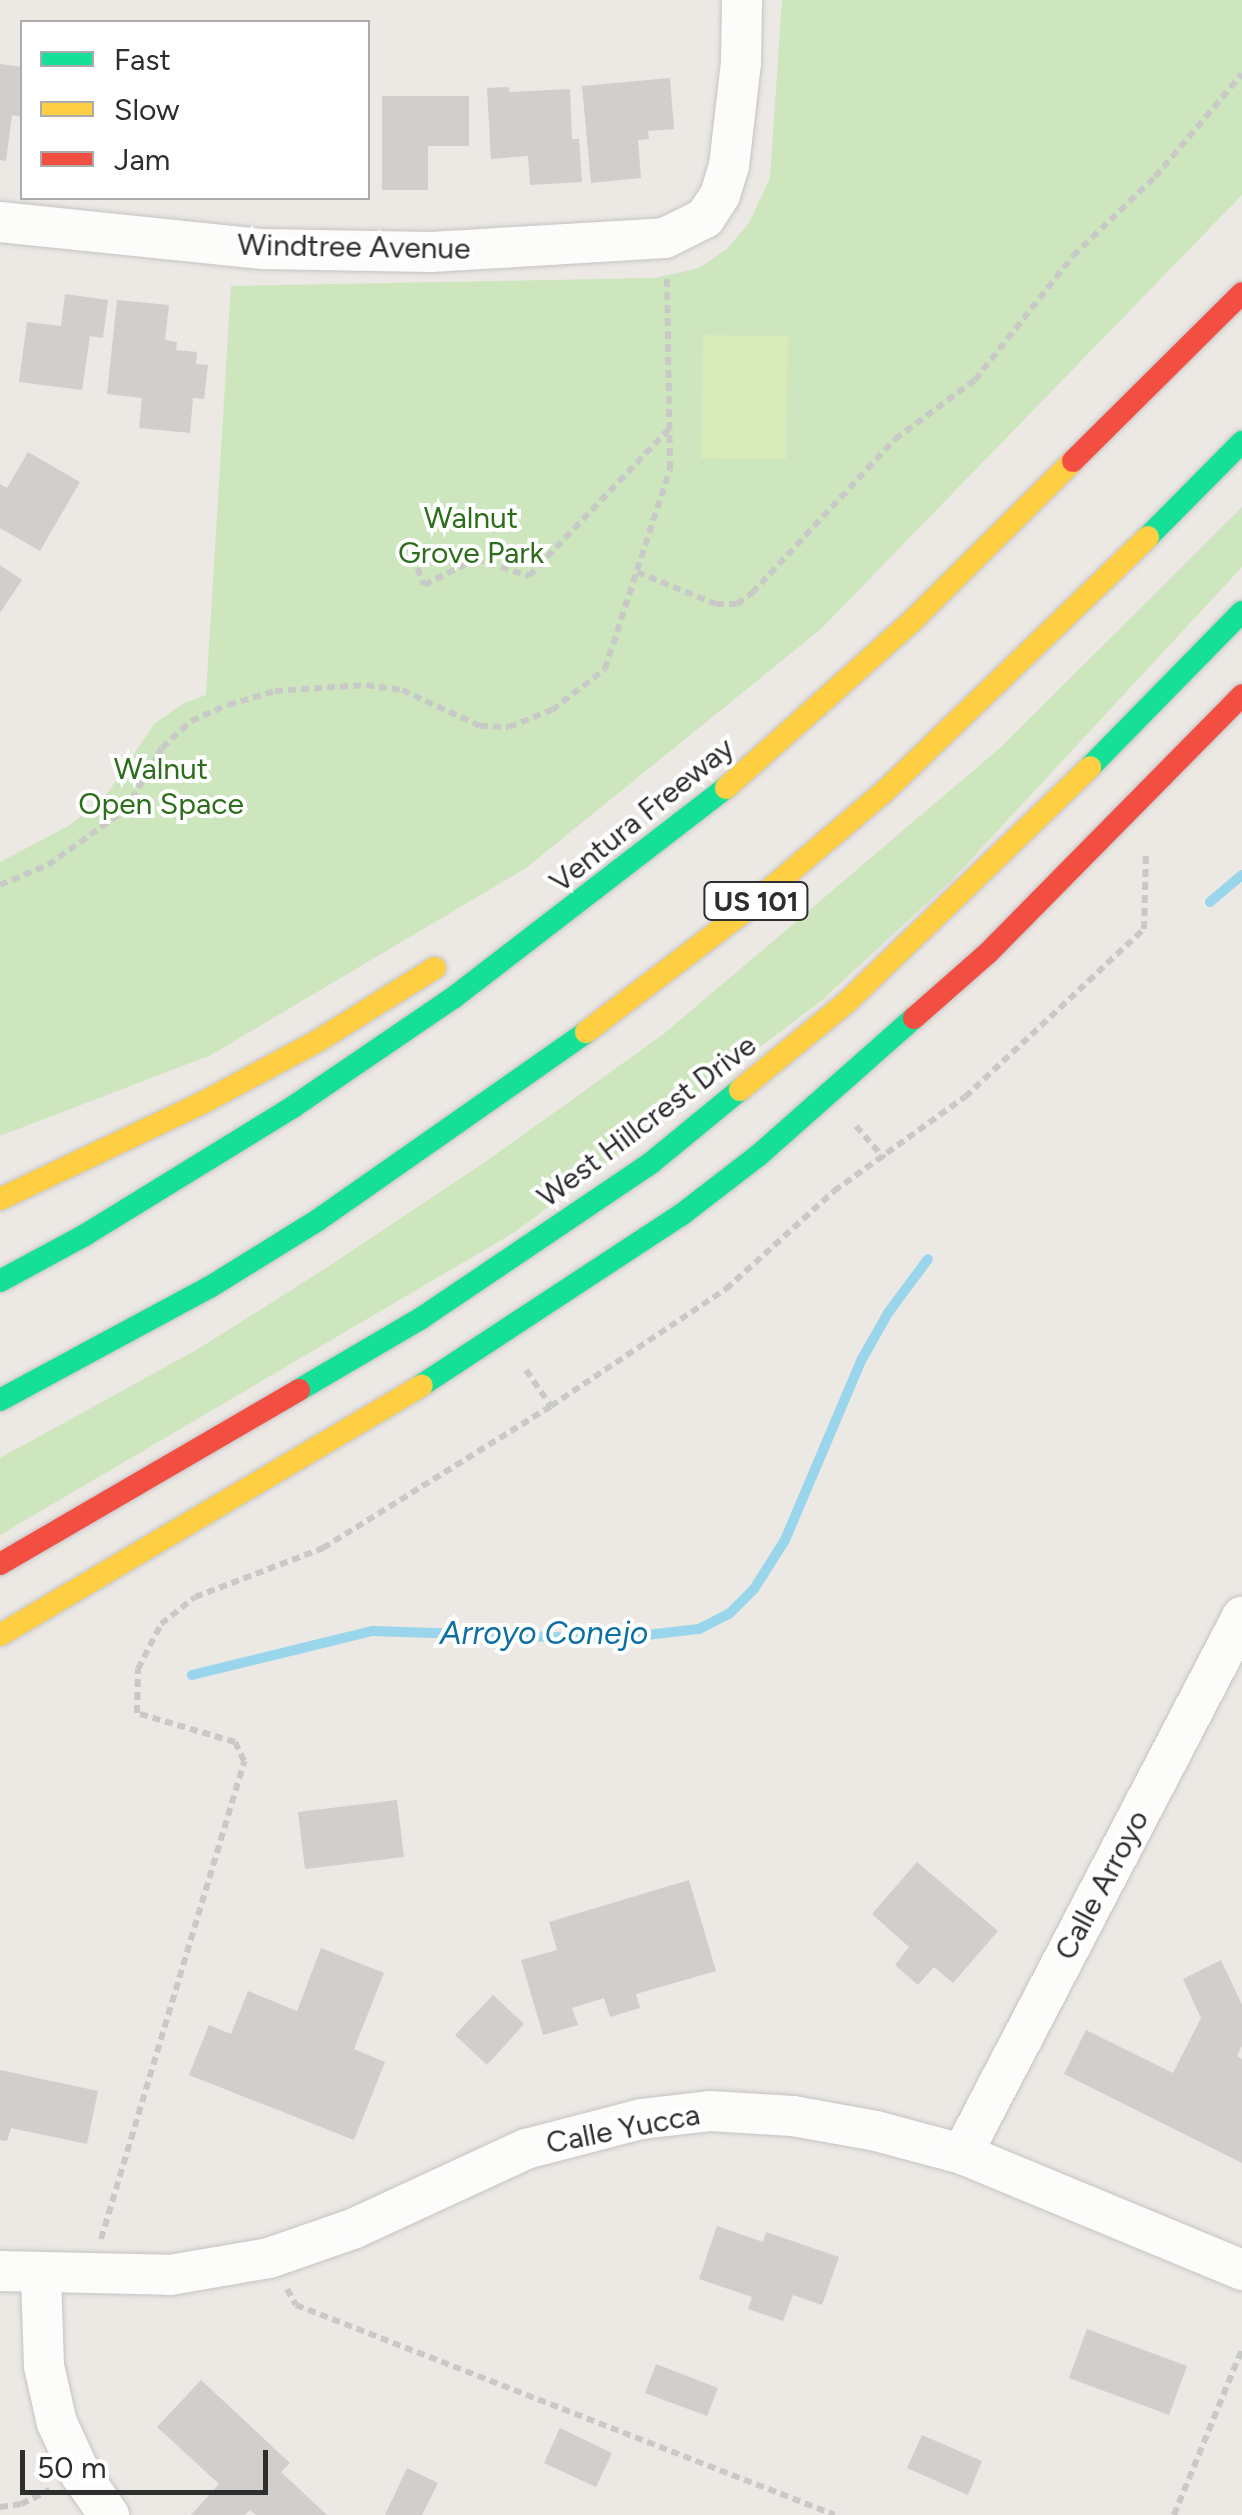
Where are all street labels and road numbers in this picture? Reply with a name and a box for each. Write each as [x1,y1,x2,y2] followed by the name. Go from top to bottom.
[237,227,471,267] street label: Windtree Avenue
[543,730,741,900] street label: Ventura Freeway
[701,878,811,924] road number: US 101
[531,1027,763,1215] street label: West Hillcrest Drive
[1048,1804,1156,1966] street label: Calle Arroyo
[543,2096,703,2162] street label: Calle Yucca

